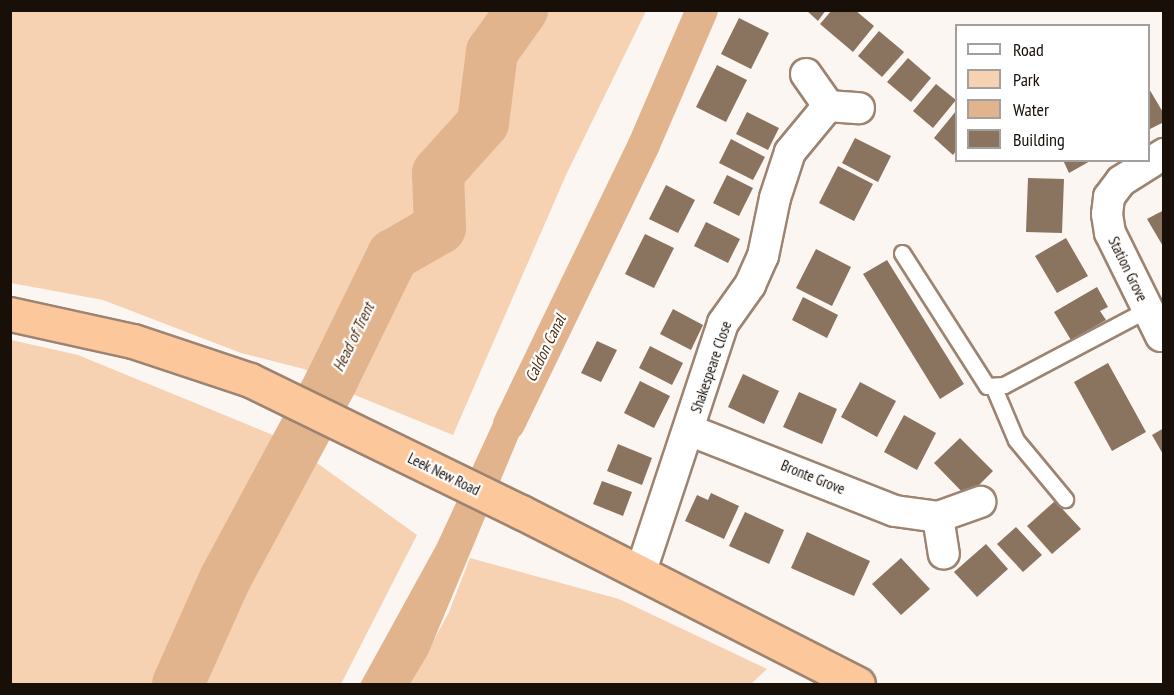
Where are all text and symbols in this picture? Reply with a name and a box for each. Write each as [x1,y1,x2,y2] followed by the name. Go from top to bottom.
[955,24,1150,162] legend
[1013,38,1044,61] text: Road
[1013,68,1040,91] text: Park
[1013,98,1049,121] text: Water
[1013,128,1065,151] text: Building
[1105,234,1151,304] street label: Station Grove
[328,299,378,375] water label: Head of Trent
[521,311,569,385] water label: Caldon Canal
[687,319,735,415] street label: Shakespeare Close
[405,449,483,499] street label: Leek New Road
[778,456,848,498] street label: Bronte Grove

